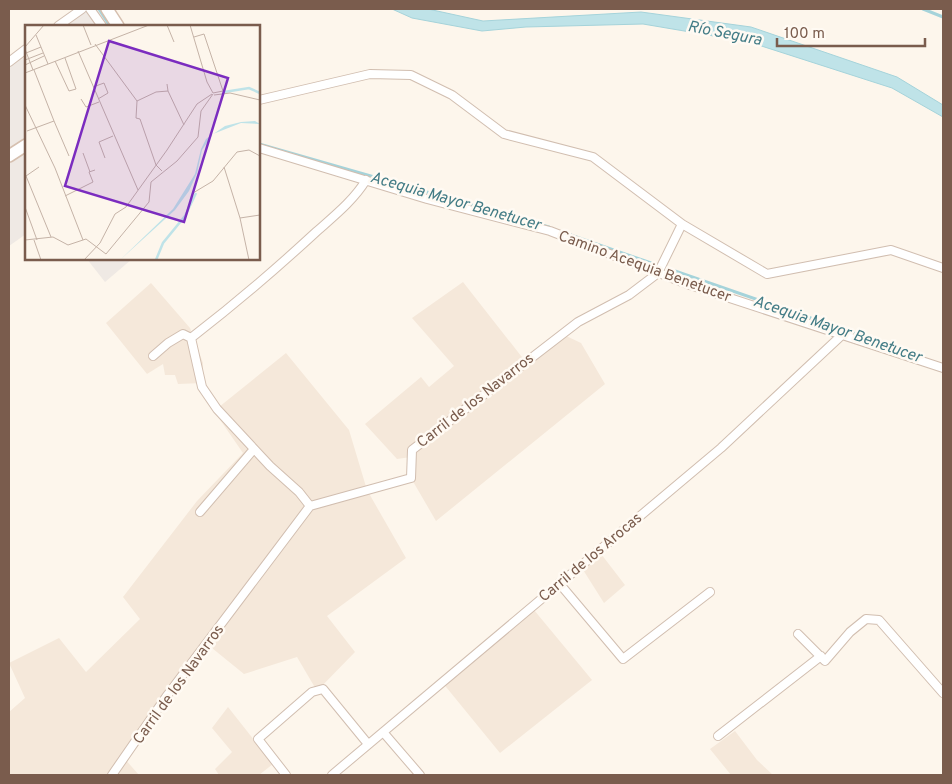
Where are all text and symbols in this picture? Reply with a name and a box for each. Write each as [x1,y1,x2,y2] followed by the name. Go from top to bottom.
[777,15,924,47] scale bar
[686,17,764,51] water label: Río Segura
[25,25,260,260] inset map
[784,25,825,44] text: 100 m
[368,168,545,236] water label: Acequia Mayor Benetucer
[555,227,734,308] street label: Camino Acequia Benetucer
[751,292,926,369] water label: Acequia Mayor Benetucer
[414,350,538,453] street label: Carril de los Navarros
[535,509,647,607] street label: Carril de los Arocas
[129,621,229,748] street label: Carril de los Navarros

